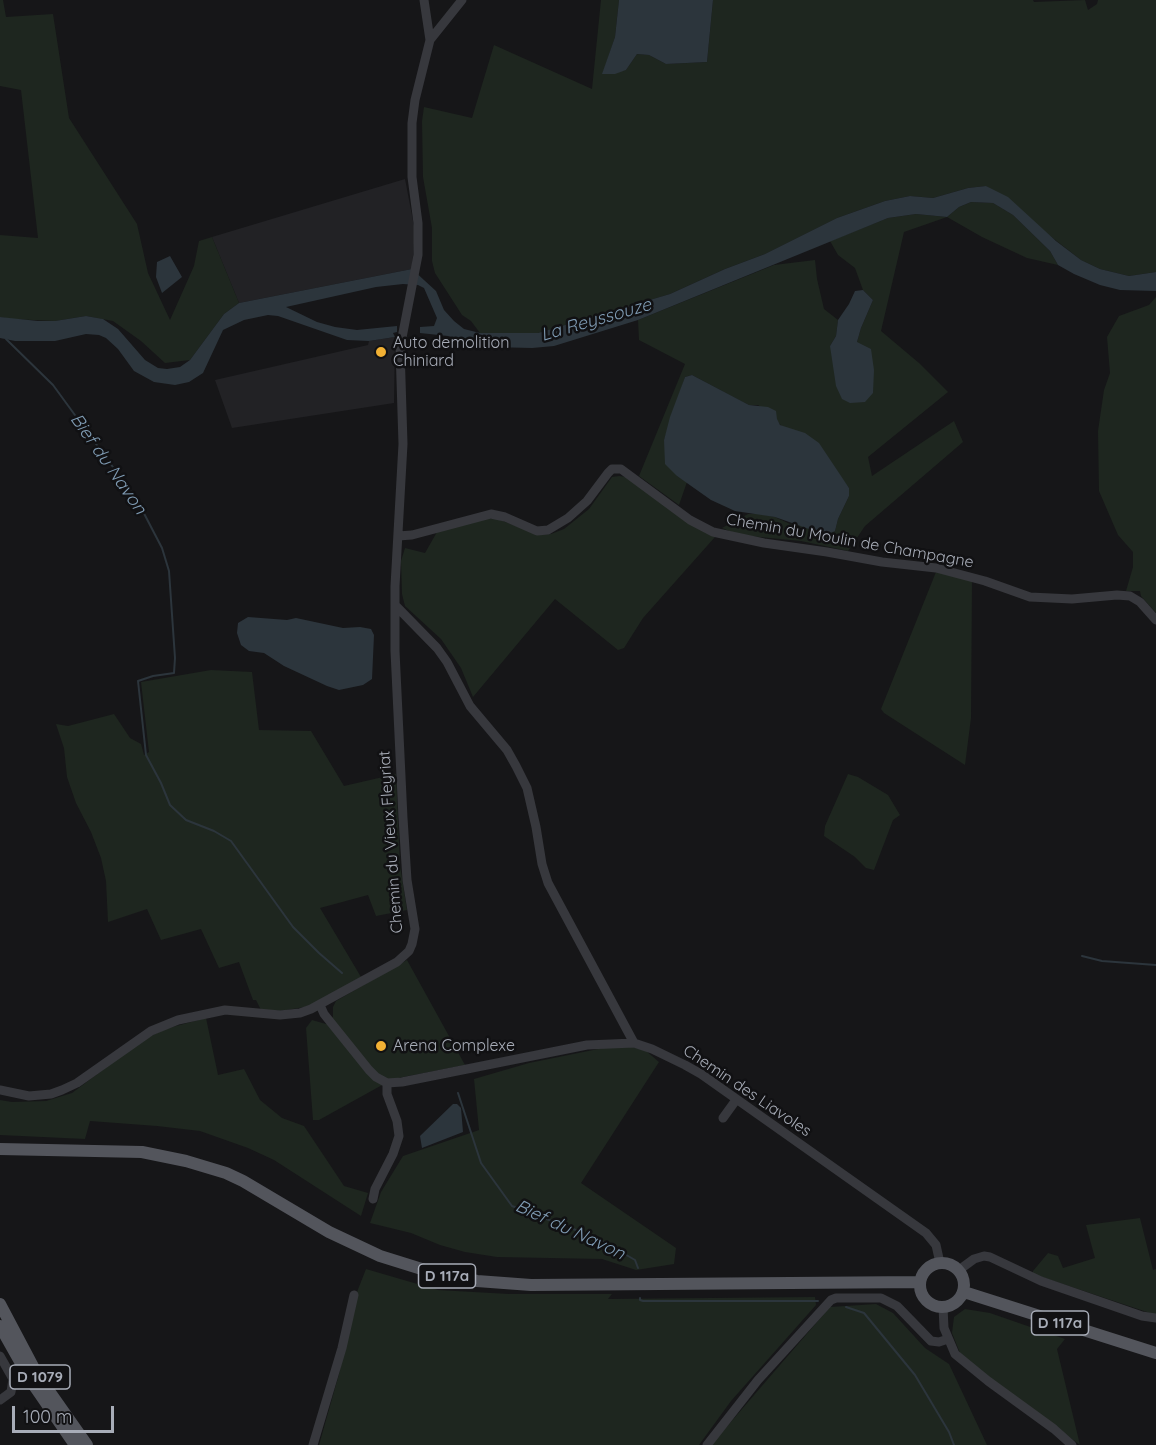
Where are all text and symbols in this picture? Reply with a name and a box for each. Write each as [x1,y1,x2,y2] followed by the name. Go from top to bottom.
[538,294,654,346] water label: La Reyssouze
[393,333,510,371] place label: Auto demolition Chiniard
[374,345,388,359] marker: Auto demolition Chiniard
[65,409,151,519] water label: Bief du Navon
[725,510,975,572] street label: Chemin du Moulin de Champagne
[375,750,407,934] street label: Chemin du Vieux Fleyriat
[393,1036,515,1056] place label: Arena Complexe
[374,1039,388,1053] marker: Arena Complexe
[679,1041,815,1141] street label: Chemin des Liavoles
[512,1195,628,1265] water label: Bief du Navon
[418,1264,476,1288] road number: D 117a
[1032,1311,1088,1335] road number: D 117a
[10,1365,70,1389] road number: D 1079
[15,1394,117,1432] scale bar
[23,1405,72,1428] text: 100 m

